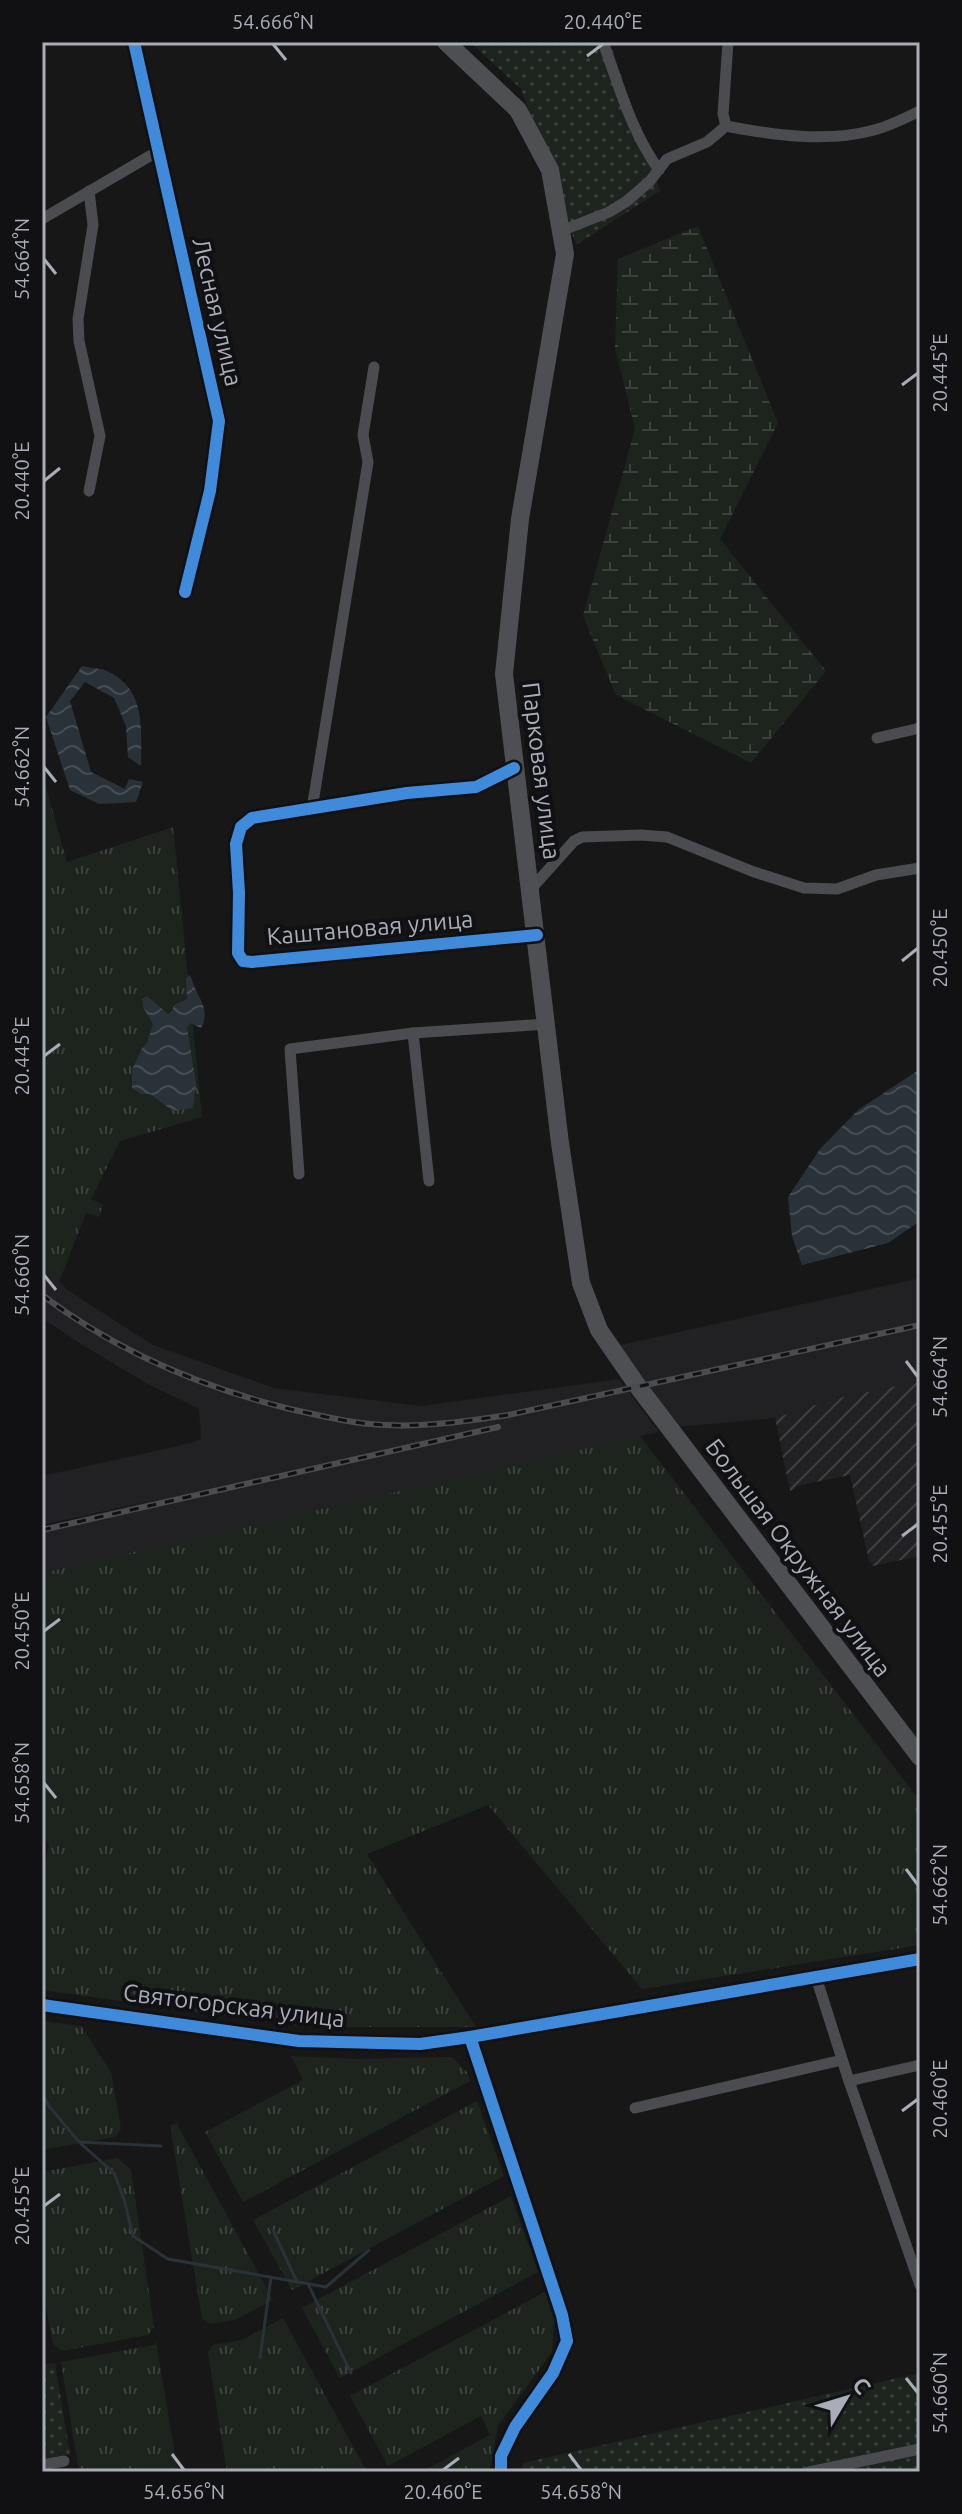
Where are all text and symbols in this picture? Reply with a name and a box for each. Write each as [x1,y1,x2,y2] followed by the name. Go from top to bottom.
[232,10,314,33] text: 54.666°N
[564,10,643,33] text: 20.440°E
[10,218,33,300] text: 54.664°N
[187,235,248,389] street label: Лесная улица
[928,334,951,413] text: 20.445°E
[10,442,33,521] text: 20.440°E
[517,681,566,861] street label: Парковая улица
[10,726,33,808] text: 54.662°N
[266,905,474,950] street label: Каштановая улица
[928,909,951,988] text: 20.450°E
[10,1017,33,1096] text: 20.445°E
[10,1234,33,1316] text: 54.660°N
[928,1336,951,1418] text: 54.664°N
[700,1434,897,1682] street label: Большая Окружная улица
[928,1485,951,1564] text: 20.455°E
[10,1592,33,1671] text: 20.450°E
[10,1742,33,1824] text: 54.658°N
[928,1844,951,1926] text: 54.662°N
[122,1979,346,2033] street label: Святогорская улица
[928,2060,951,2139] text: 20.460°E
[10,2167,33,2246] text: 20.455°E
[928,2352,951,2434] text: 54.660°N
[806,2358,886,2438] north arrow
[848,2372,876,2399] text: С
[143,2480,225,2503] text: 54.656°N
[404,2480,483,2503] text: 20.460°E
[540,2480,622,2503] text: 54.658°N

